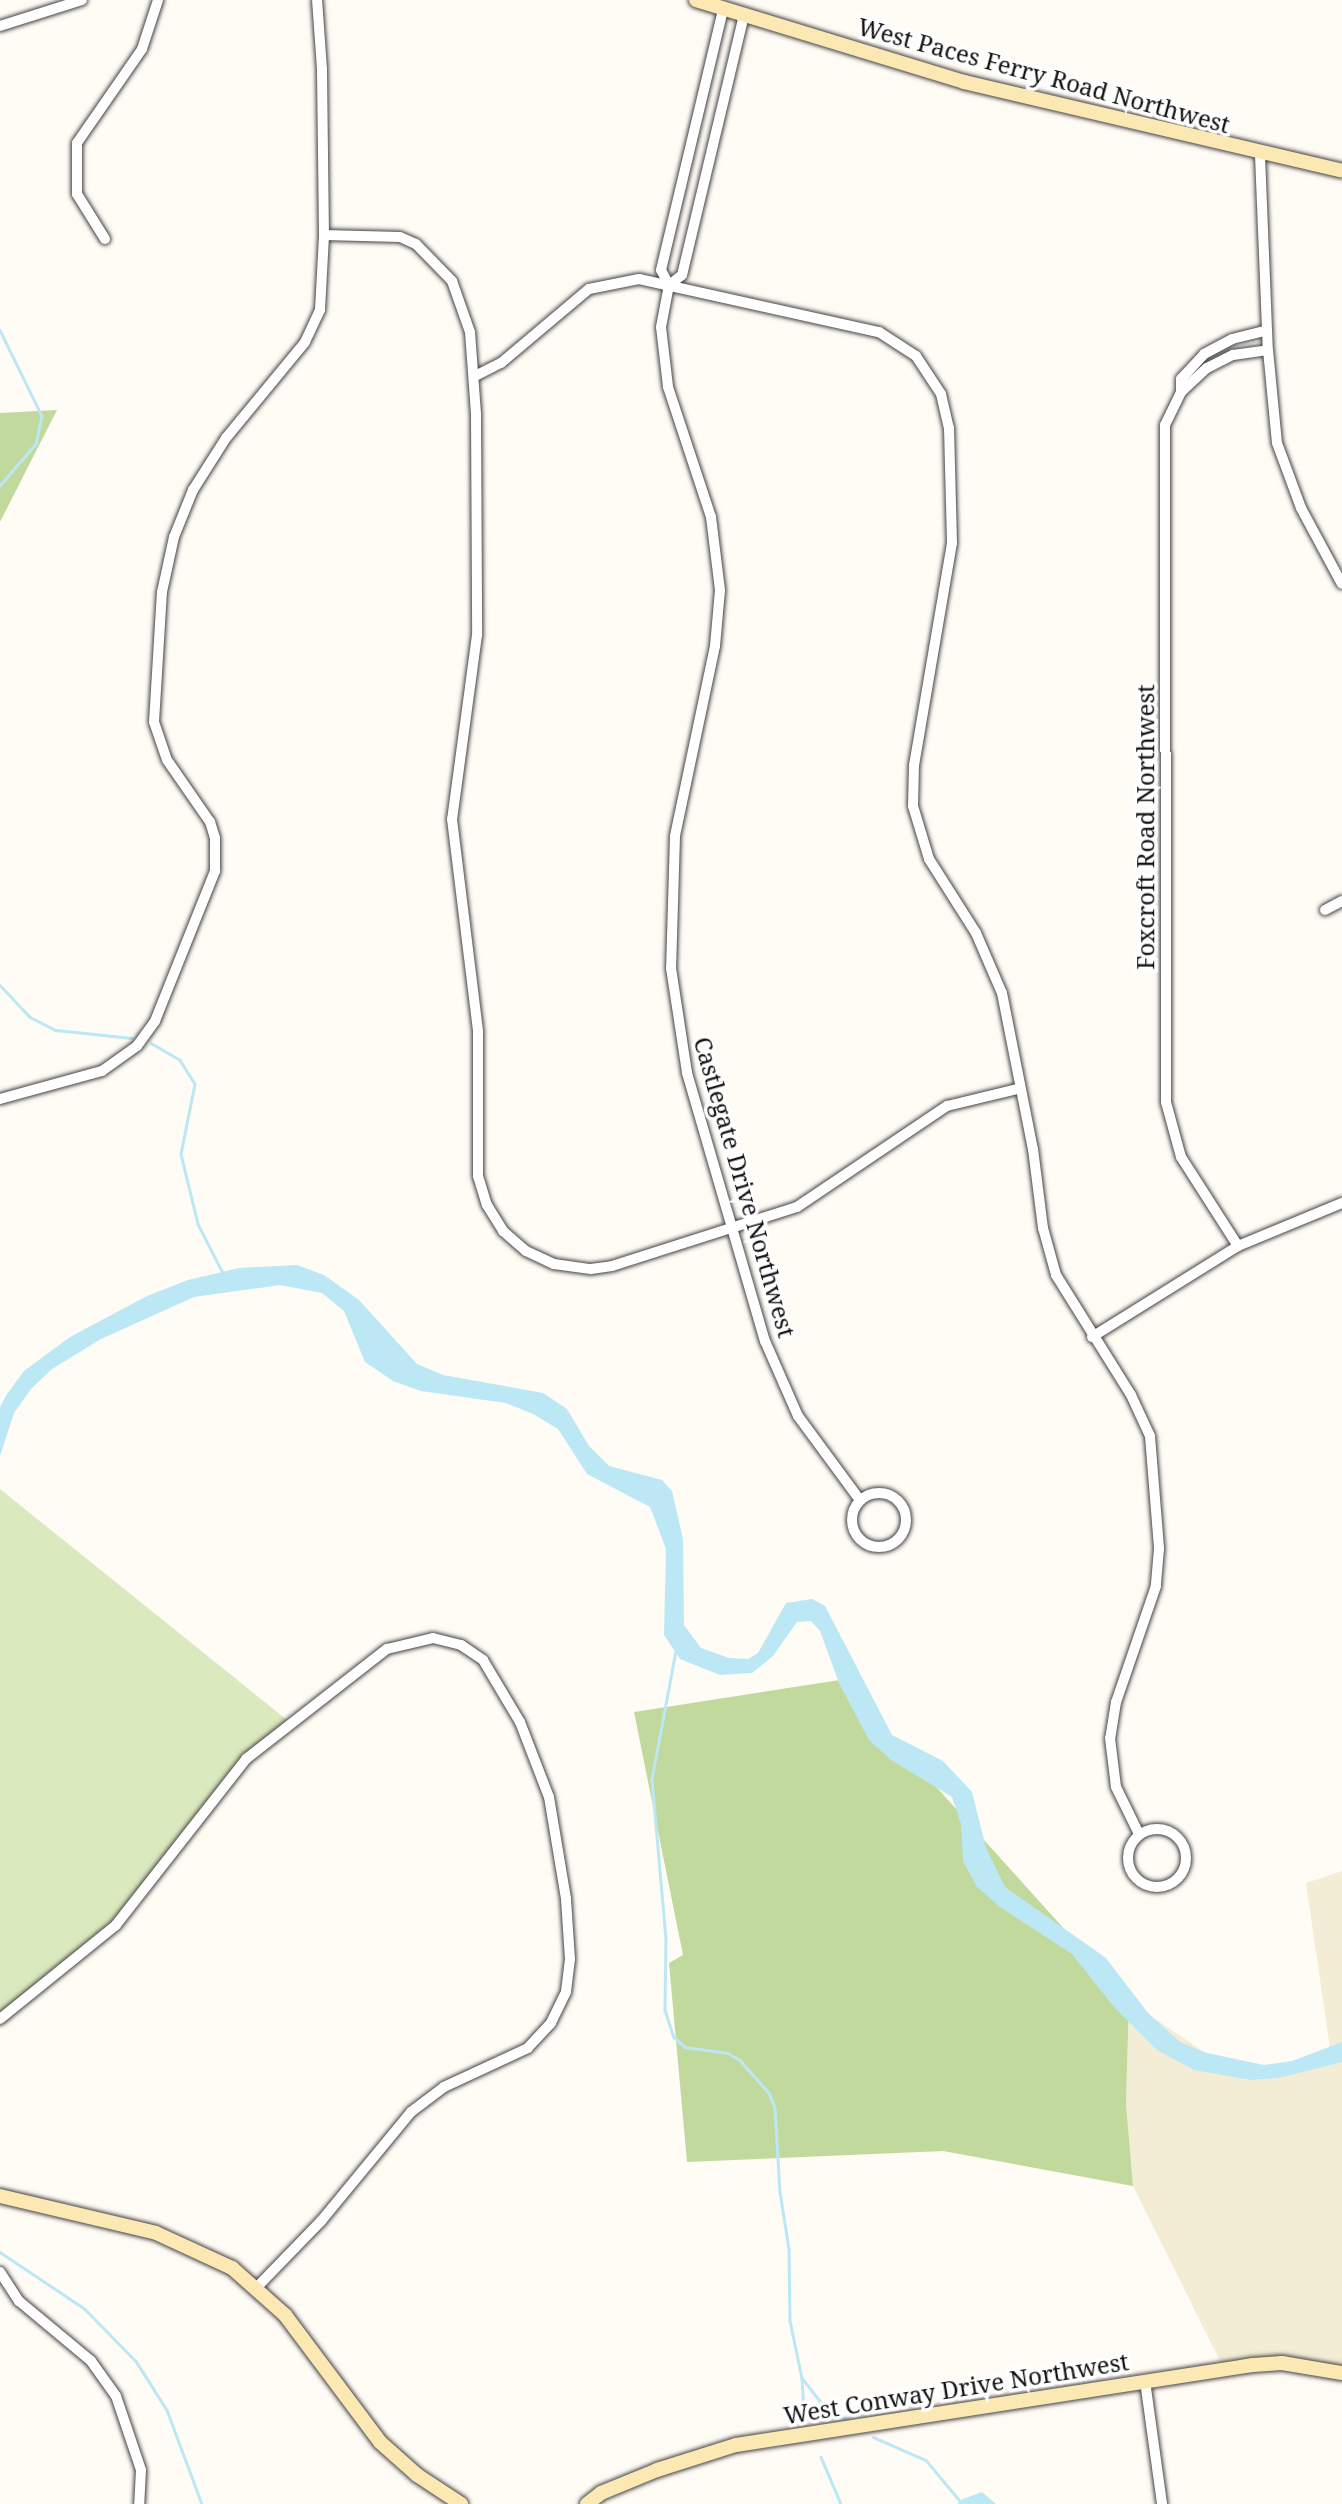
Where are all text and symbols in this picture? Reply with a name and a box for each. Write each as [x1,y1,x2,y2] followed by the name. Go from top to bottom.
[855,11,1233,139] street label: West Paces Ferry Road Northwest
[1131,684,1159,970] street label: Foxcroft Road Northwest
[688,1034,802,1340] street label: Castlegate Drive Northwest
[781,2346,1131,2430] street label: West Conway Drive Northwest

